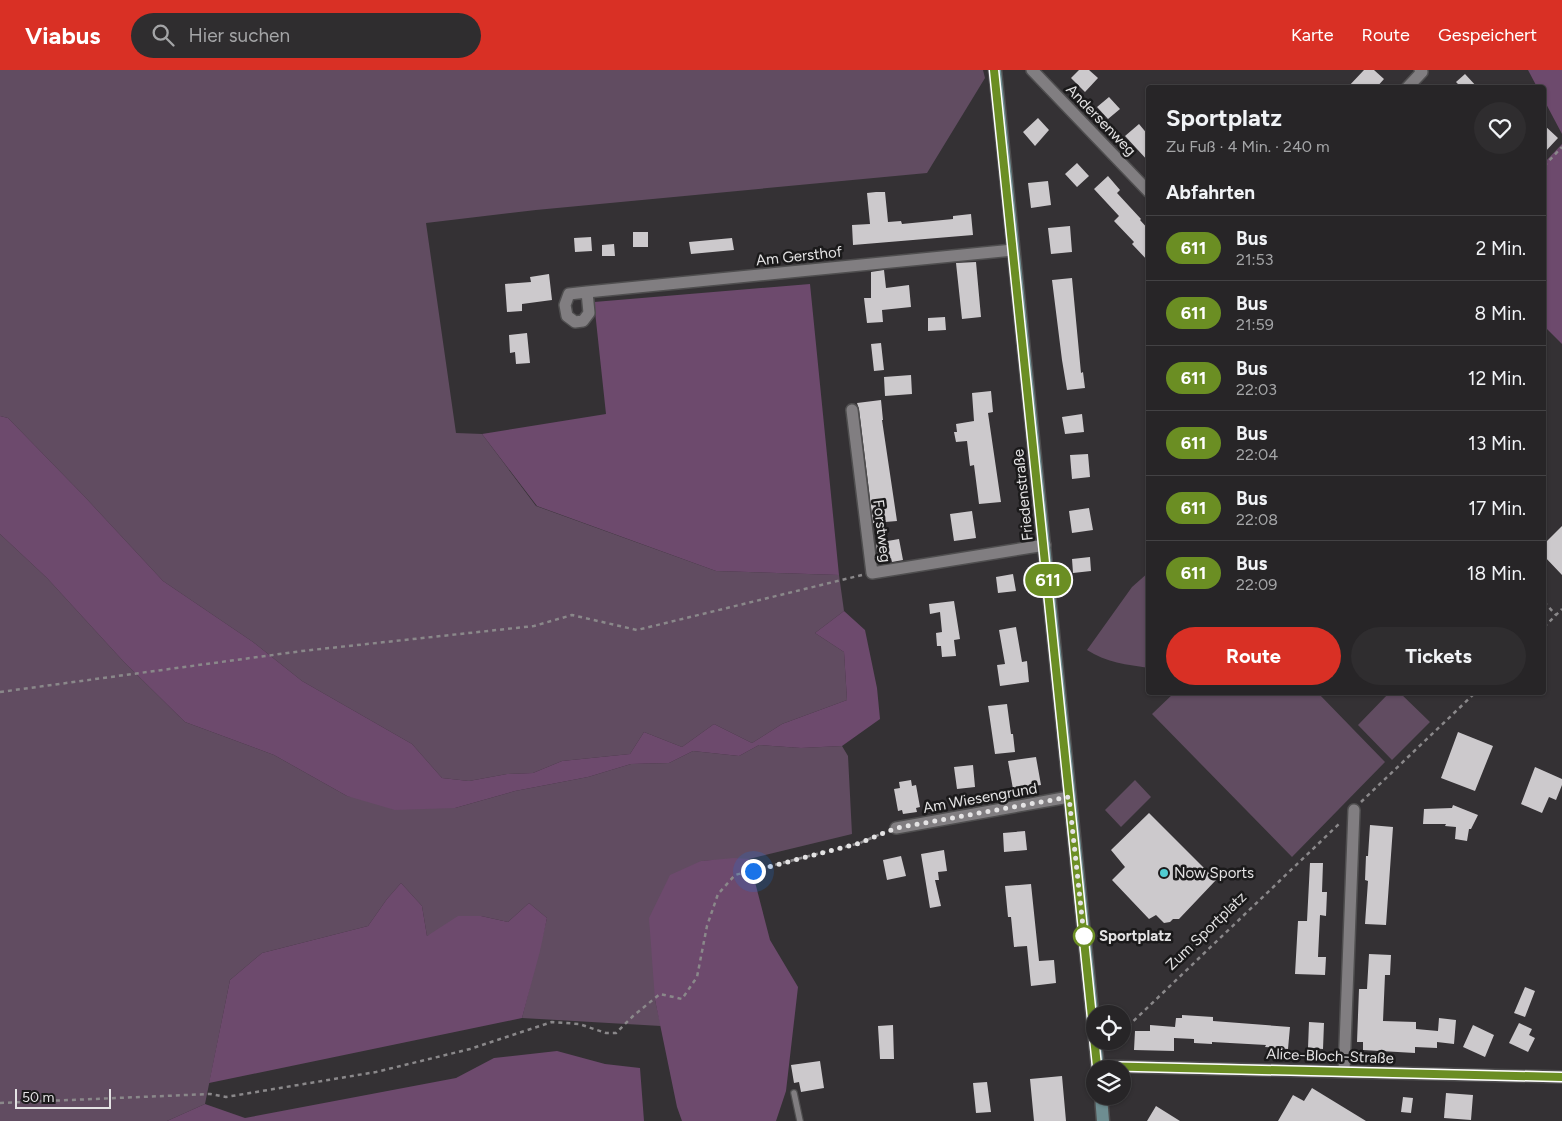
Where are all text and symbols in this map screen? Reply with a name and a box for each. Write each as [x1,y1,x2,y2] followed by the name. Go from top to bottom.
[131,13,481,58] search box
[25,21,101,50] text: Viabus
[149,21,177,49] icon: search
[189,24,290,47] text: Hier suchen
[1291,24,1334,46] text: Karte
[1362,24,1410,46] text: Route
[1438,24,1537,46] text: Gespeichert
[1062,80,1140,160] street label: Andersenweg
[1474,102,1526,154] button: heart
[1166,103,1282,132] text: Sportplatz
[1166,137,1330,156] text: Zu Fuß · 4 Min. · 240 m
[1166,181,1255,204] text: Abfahrten
[1236,227,1267,250] text: Bus
[1181,237,1206,259] text: 611
[1476,237,1526,260] text: 2 Min.
[755,242,843,269] street label: Am Gersthof
[1236,250,1274,269] text: 21:53
[1236,292,1267,315] text: Bus
[1181,302,1206,324] text: 611
[1475,302,1526,325] text: 8 Min.
[1236,315,1274,334] text: 21:59
[1236,357,1267,380] text: Bus
[1181,367,1206,389] text: 611
[1468,367,1526,390] text: 12 Min.
[1236,380,1277,399] text: 22:03
[1236,422,1267,445] text: Bus
[1181,432,1206,454] text: 611
[1468,432,1526,455] text: 13 Min.
[1236,445,1278,464] text: 22:04
[1009,448,1037,542] street label: Friedenstraße
[1236,487,1267,510] text: Bus
[1181,497,1206,519] text: 611
[1468,497,1526,520] text: 17 Min.
[869,499,895,563] street label: Forstweg
[1236,510,1278,529] text: 22:08
[1236,552,1267,575] text: Bus
[1181,562,1206,584] text: 611
[1467,562,1526,585] text: 18 Min.
[1019,564,1077,596] line badge: 611
[1035,569,1061,591] text: 611
[1236,575,1277,594] text: 22:09
[1166,627,1341,685] button: Route
[1351,627,1526,685] button: Tickets
[921,779,1039,817] street label: Am Wiesengrund
[741,859,766,884] your location
[1174,864,1254,882] place label: Now Sports
[1158,867,1170,879] marker: Now Sports
[1162,888,1250,974] street label: Zum Sportplatz
[1073,925,1095,947] marker: Sportplatz
[1099,927,1171,945] place label: Sportplatz
[1086,1005,1131,1105] map controls
[1086,1005,1131,1050] button: locate
[1266,1045,1394,1067] street label: Alice-Bloch-Straße
[1086,1060,1131,1105] button: layers
[15,1086,111,1109] scale bar
[22,1089,54,1106] text: 50 m

